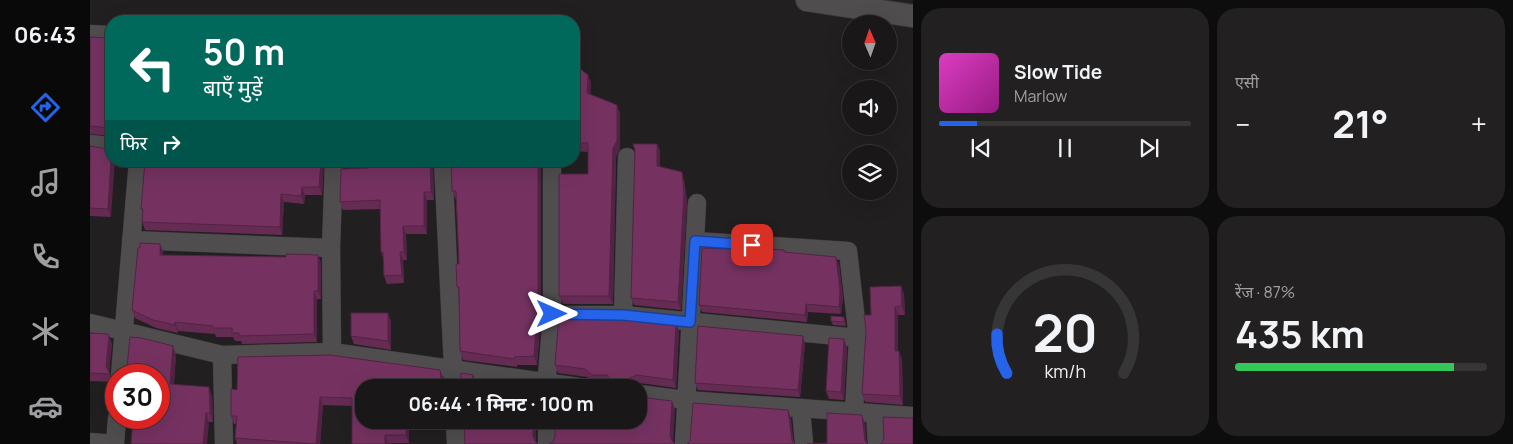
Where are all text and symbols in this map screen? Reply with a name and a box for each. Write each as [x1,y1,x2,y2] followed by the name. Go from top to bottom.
[842,15,898,70] north arrow
[842,15,897,200] map controls
[14,20,76,50] text: 06:43
[203,28,285,76] text: 50 m
[120,35,185,100] icon: left
[1014,59,1102,85] text: Slow Tide
[1235,71,1259,93] text: एसी
[203,73,263,103] text: बाएँ मुड़ें
[842,80,897,135] button: sound
[1014,85,1067,107] text: Marlow
[28,90,63,125] icon: directions
[1332,97,1389,149] text: 21°
[1235,105,1250,143] text: −
[1471,105,1487,143] text: +
[120,130,147,156] text: फिर
[157,130,185,158] icon: right
[967,134,995,162] icon: previous
[1051,134,1079,162] icon: pause
[1135,134,1163,162] icon: next
[842,145,897,200] button: layers
[28,165,63,200] icon: music
[731,224,773,266] pin
[738,231,766,259] icon: arrive
[28,239,63,274] icon: phone
[1235,281,1295,303] text: रेंज · 87%
[525,287,577,339] position arrow
[1032,297,1098,368] text: 20
[1235,307,1365,359] text: 435 km
[28,314,63,349] icon: climate
[1044,359,1086,383] text: km/h
[105,364,170,429] speed limit sign: 30
[28,389,63,424] icon: car
[408,391,594,417] text: 06:44 · 1 मिनट · 100 m

